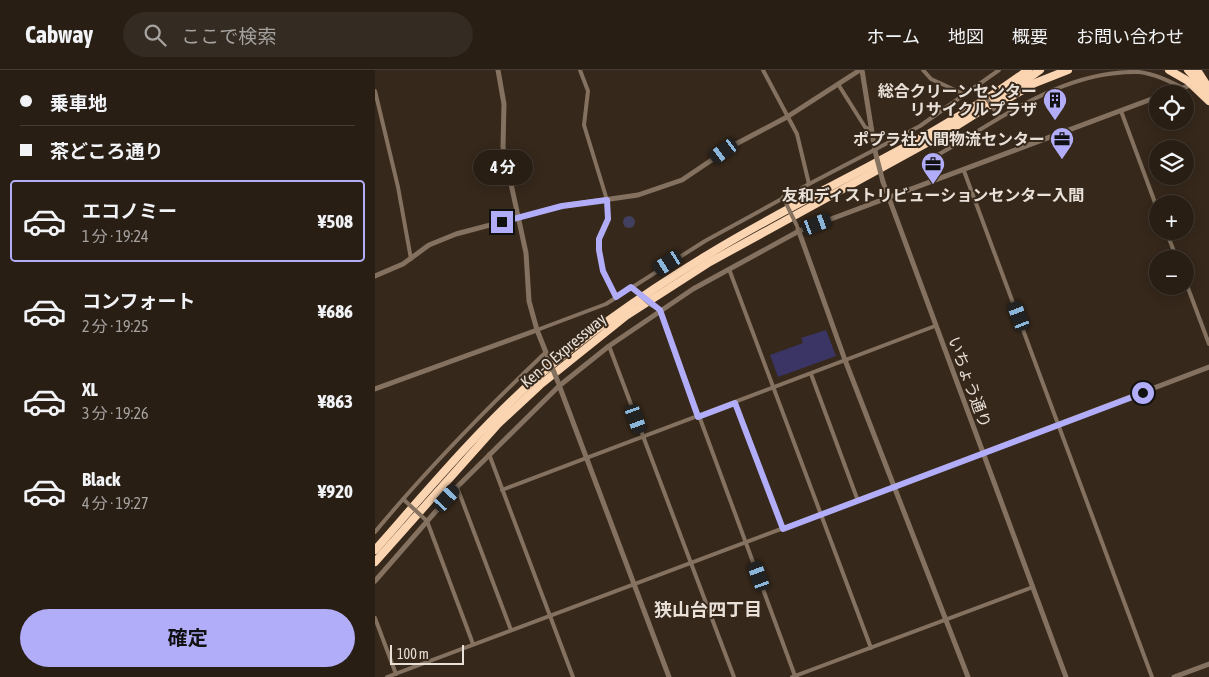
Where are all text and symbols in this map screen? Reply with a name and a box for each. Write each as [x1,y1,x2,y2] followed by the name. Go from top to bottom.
[123,12,473,57] search box
[25,21,93,48] text: Cabway
[141,21,169,49] icon: search
[181,25,276,47] text: ここで検索
[867,26,920,47] text: ホーム
[948,26,984,47] text: 地図
[1012,26,1048,47] text: 概要
[1076,26,1184,47] text: お問い合わせ
[878,82,1037,118] place label: 総合クリーンセンター リサイクルプラザ
[1149,85,1194,295] map controls
[1149,85,1194,130] button: locate
[1042,87,1068,121] building icon: 総合クリーンセンター リサイクルプラザ
[50,92,107,114] text: 乗車地
[1049,126,1075,160] office icon: ポプラ社入間物流センター
[853,130,1045,148] place label: ポプラ社入間物流センター
[707,136,740,166] car
[50,140,163,162] text: 茶どころ通り
[1149,140,1194,185] button: layers
[472,150,532,184] callout: 4 分
[920,151,946,185] office icon: 友和ディストリビューションセンター入間
[490,158,516,176] text: 4 分
[782,186,1084,204] place label: 友和ディストリビューションセンター入間
[1149,195,1194,240] button: +
[22,199,67,244] icon: car
[82,200,177,222] text: エコノミー
[318,210,353,232] text: ¥508
[491,211,513,233] route end
[800,212,833,236] car
[82,227,148,245] text: 1 分 · 19:24
[651,249,684,277] car
[1149,250,1194,295] button: −
[22,289,67,334] icon: car
[82,290,195,312] text: コンフォート
[1006,299,1031,333] car
[318,300,353,322] text: ¥686
[517,309,610,392] street label: Ken-O Expressway
[82,317,148,335] text: 2 分 · 19:25
[945,334,995,430] street label: いちょう通り
[82,378,98,400] text: XL
[22,379,67,424] icon: car
[1132,382,1154,404] route start
[318,390,353,412] text: ¥863
[623,402,648,436] car
[82,404,148,422] text: 3 分 · 19:26
[82,468,120,490] text: Black
[22,469,67,514] icon: car
[318,480,353,502] text: ¥920
[431,482,462,514] car
[82,494,148,512] text: 4 分 · 19:27
[746,559,771,593] car
[654,599,762,620] district label: 狭山台四丁目
[20,609,355,667] button: 確定
[390,642,464,665] scale bar
[397,646,429,662] text: 100 m

